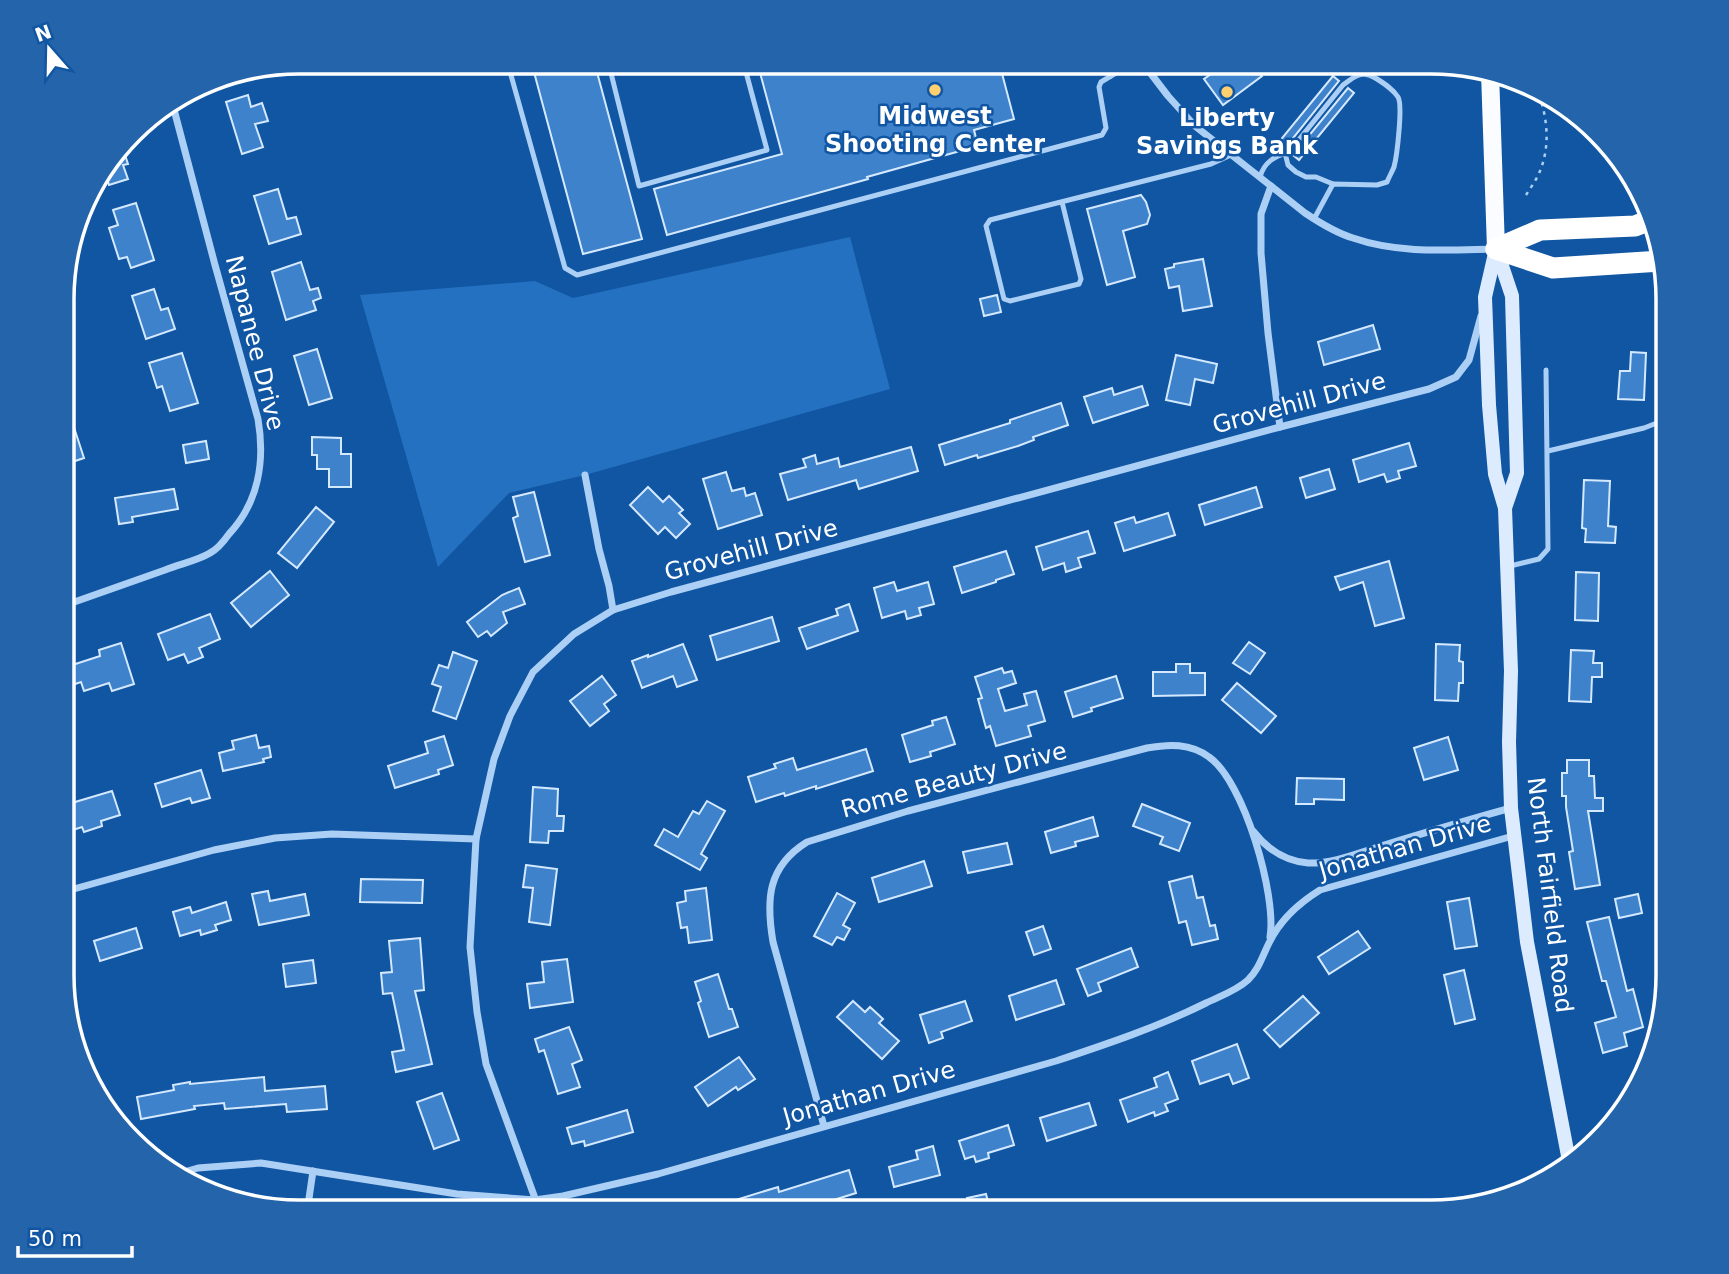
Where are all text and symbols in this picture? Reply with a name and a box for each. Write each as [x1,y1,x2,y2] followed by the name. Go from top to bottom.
[14,14,84,84] north arrow
[32,20,54,46] text: N
[927,82,943,98] marker: Midwest Shooting Center
[1219,84,1235,100] marker: Liberty Savings Bank
[825,102,1045,158] place label: Midwest Shooting Center
[1136,104,1319,160] place label: Liberty Savings Bank
[220,253,290,433] street label: Napanee Drive
[1209,366,1389,440] street label: Grovehill Drive
[661,513,841,587] street label: Grovehill Drive
[838,736,1070,824] street label: Rome Beauty Drive
[1522,776,1578,1014] street label: North Fairfield Road
[1314,809,1494,886] street label: Jonathan Drive
[778,1055,958,1132] street label: Jonathan Drive
[18,1214,131,1258] scale bar
[28,1227,82,1251] text: 50 m

